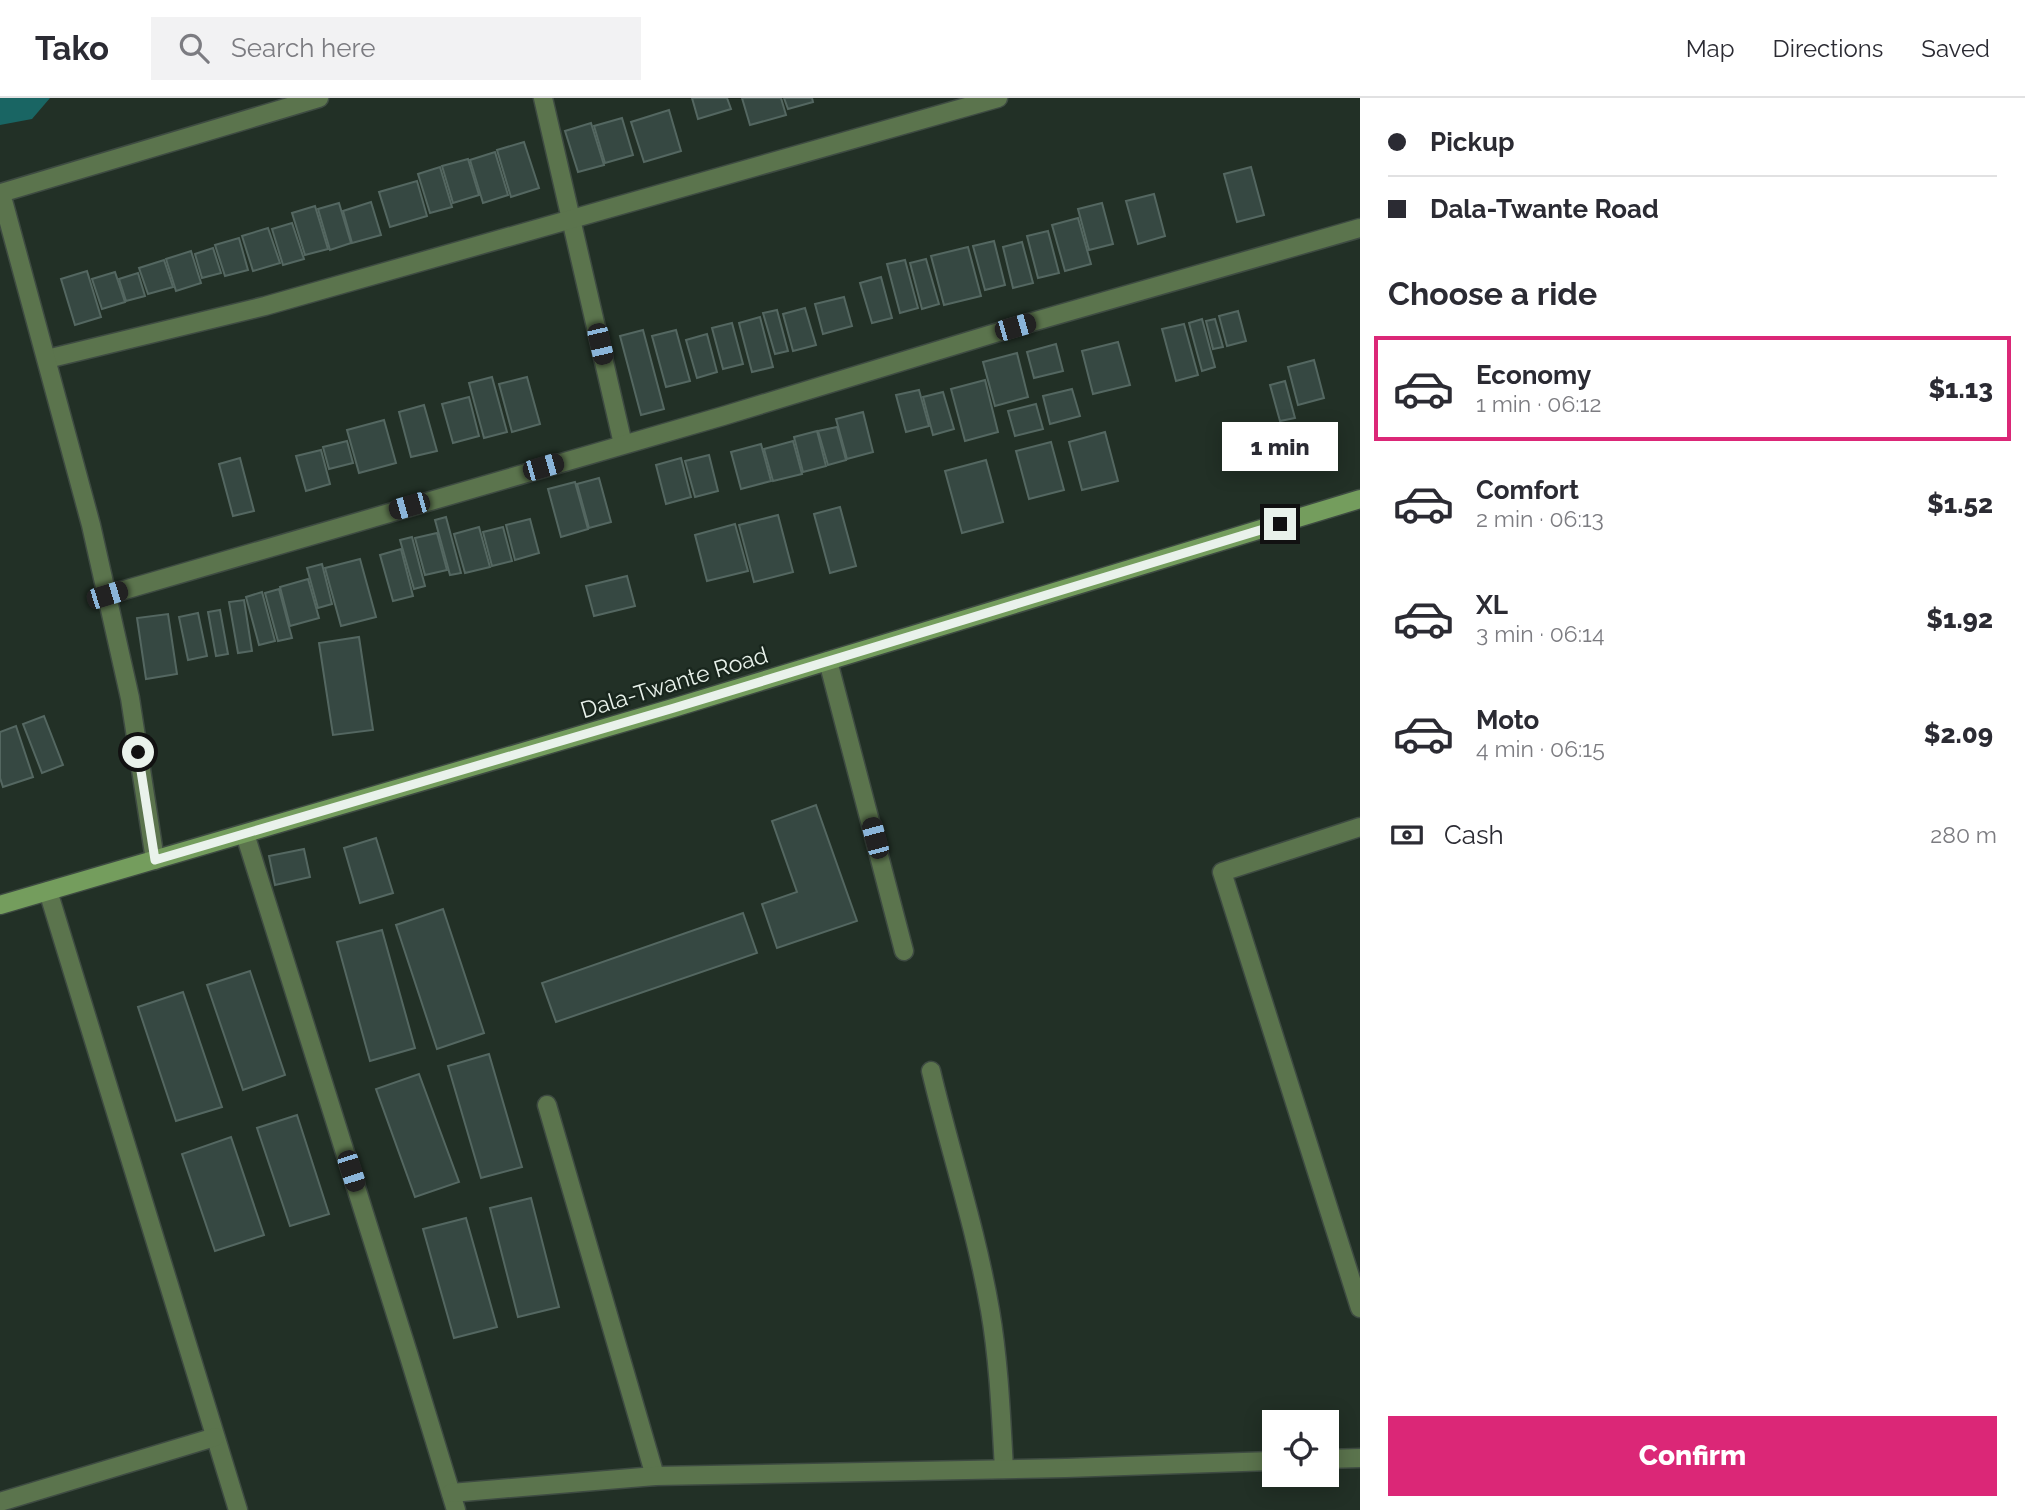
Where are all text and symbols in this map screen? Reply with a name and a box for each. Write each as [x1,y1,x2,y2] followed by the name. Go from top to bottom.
[151,17,641,80] search box
[35,29,109,68] text: Tako
[175,29,213,67] icon: search
[231,33,375,63] text: Search here
[1686,34,1735,63] text: Map
[1773,34,1883,63] text: Directions
[1921,34,1990,63] text: Saved
[1430,127,1515,157] text: Pickup
[1430,194,1659,224] text: Dala-Twante Road
[1388,275,1597,312] text: Choose a ride
[992,311,1039,343] car
[586,321,615,367] car
[1392,357,1455,420] icon: car
[1476,360,1591,390] text: Economy
[1928,374,1993,404] text: $1.13
[1476,390,1601,417] text: 1 min · 06:12
[1222,422,1338,472] callout: 1 min
[1250,433,1310,460] text: 1 min
[520,451,567,483] car
[1392,472,1455,535] icon: car
[1476,475,1579,505] text: Comfort
[1927,489,1993,519] text: $1.52
[386,490,433,522] car
[1476,505,1604,532] text: 2 min · 06:13
[1264,508,1296,540] route end
[84,579,131,611] car
[1392,587,1455,650] icon: car
[1476,590,1508,620] text: XL
[1926,604,1993,634] text: $1.92
[1476,620,1604,647] text: 3 min · 06:14
[577,641,771,723] street label: Dala-Twante Road
[1392,702,1455,765] icon: car
[1476,705,1539,735] text: Moto
[1924,719,1993,749] text: $2.09
[1476,735,1605,762] text: 4 min · 06:15
[122,736,154,768] route start
[860,815,891,861] car
[1388,816,1426,854] icon: cash
[1444,820,1504,850] text: Cash
[1930,821,1997,848] text: 280 m
[335,1148,368,1194] car
[1262,1410,1339,1487] map controls
[1262,1410,1339,1487] button: locate
[1388,1416,1997,1496] button: Confirm

